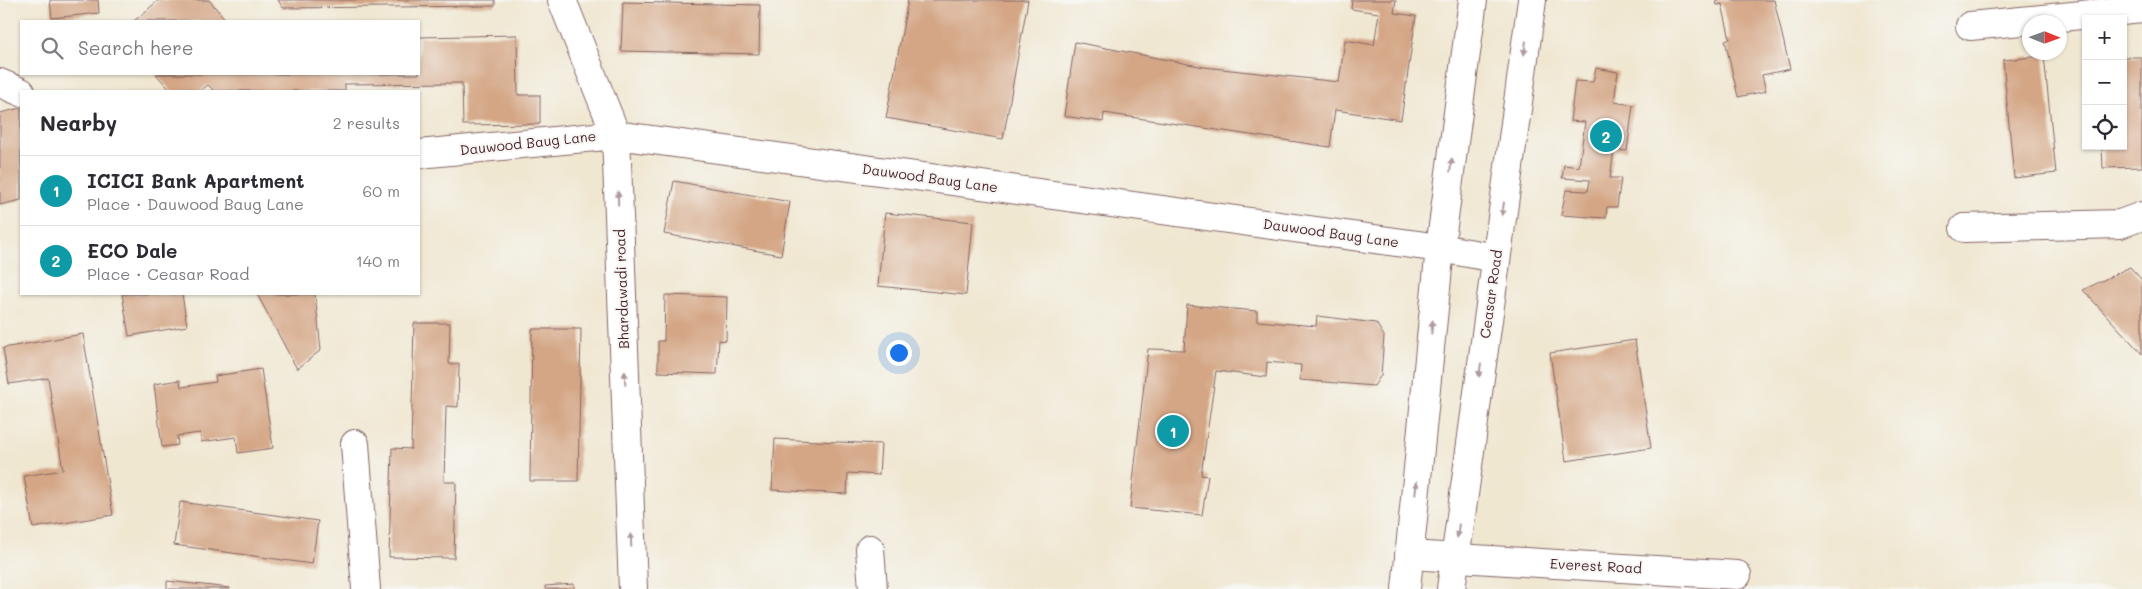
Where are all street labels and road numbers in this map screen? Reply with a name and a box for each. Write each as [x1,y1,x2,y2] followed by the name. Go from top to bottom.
[459,126,597,159] street label: Dauwood Baug Lane
[861,159,999,196] street label: Dauwood Baug Lane
[1262,214,1400,251] street label: Dauwood Baug Lane
[610,229,633,349] street label: Bhardawadi road
[1475,248,1506,339] street label: Ceasar Road
[1550,554,1643,577] street label: Everest Road

